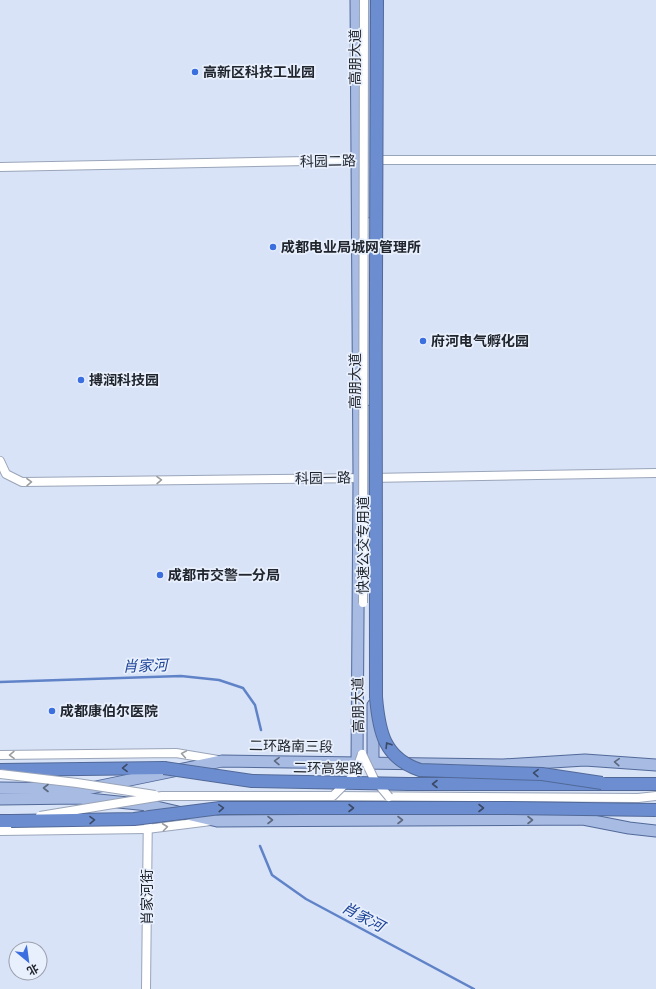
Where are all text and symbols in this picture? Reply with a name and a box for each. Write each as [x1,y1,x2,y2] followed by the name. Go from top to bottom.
[347,29,363,85] street label: 高朋大道
[203,64,315,80] place label: 高新区科技工业园
[190,67,200,77] marker: 高新区科技工业园
[300,153,356,169] street label: 科园二路
[281,239,421,255] place label: 成都电业局城网管理所
[268,242,278,252] marker: 成都电业局城网管理所
[431,333,529,349] place label: 府河电气孵化园
[418,336,428,346] marker: 府河电气孵化园
[347,353,363,409] street label: 高朋大道
[89,372,159,388] place label: 搏润科技园
[76,375,86,385] marker: 搏润科技园
[295,470,351,486] street label: 科园一路
[156,476,162,484] one-way arrow
[26,478,32,486] one-way arrow
[355,496,371,594] street label: 快速公交专用道
[168,567,280,583] place label: 成都市交警一分局
[155,570,165,580] marker: 成都市交警一分局
[122,656,171,676] water label: 肖家河
[350,677,366,733] street label: 高朋大道
[60,703,158,719] place label: 成都康伯尔医院
[47,706,57,716] marker: 成都康伯尔医院
[249,737,333,755] street label: 二环路南三段
[385,742,393,749] one-way arrow
[181,750,187,759] one-way arrow
[9,751,15,759] one-way arrow
[274,757,280,765] one-way arrow
[614,758,620,767] one-way arrow
[293,759,363,777] street label: 二环高架路
[122,764,128,772] one-way arrow
[533,769,539,778] one-way arrow
[432,779,438,788] one-way arrow
[43,784,49,792] one-way arrow
[218,804,224,813] one-way arrow
[348,804,354,812] one-way arrow
[478,804,484,812] one-way arrow
[89,816,95,824] one-way arrow
[267,816,273,825] one-way arrow
[397,816,403,824] one-way arrow
[527,816,533,824] one-way arrow
[162,823,168,832] one-way arrow
[139,869,155,925] street label: 肖家河街
[339,898,390,937] water label: 肖家河
[8,941,48,981] north arrow
[25,961,41,978] text: 北

